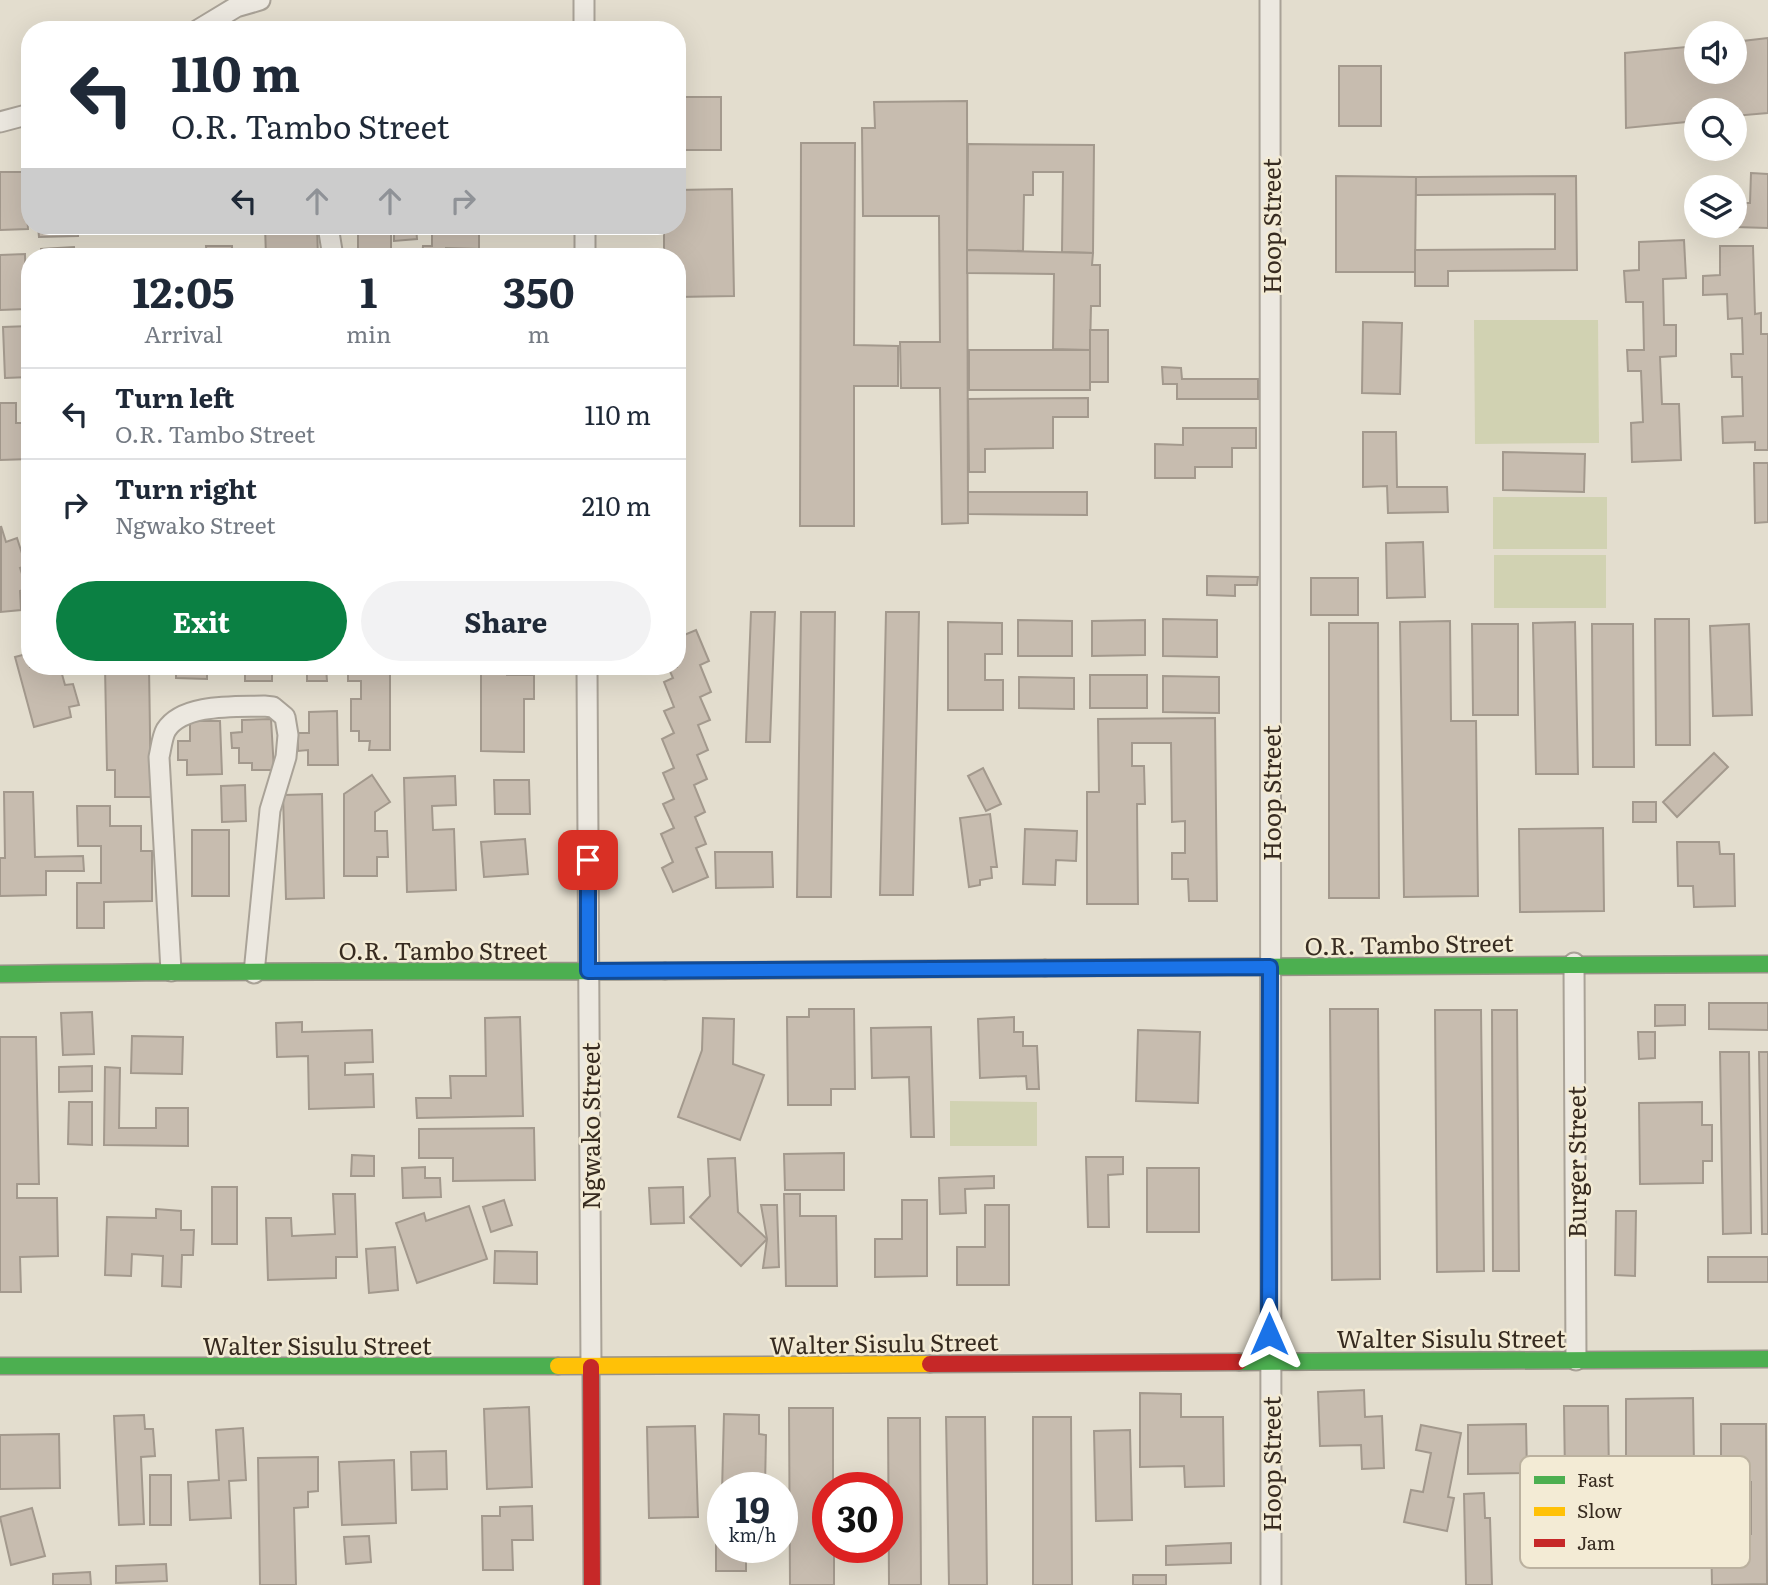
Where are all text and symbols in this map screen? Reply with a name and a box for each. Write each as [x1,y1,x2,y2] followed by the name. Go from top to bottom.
[1684,21,1747,238] map controls
[1684,21,1747,84] button: sound
[171,34,300,107] text: 110 m
[56,49,147,140] icon: left
[1684,98,1747,161] button: search
[171,101,449,149] text: O.R. Tambo Street
[1253,158,1288,294] street label: Hoop Street
[1684,175,1747,238] button: layers
[225,182,263,220] icon: left
[298,182,336,220] icon: ahead
[371,182,409,220] icon: ahead
[444,182,482,220] icon: right
[132,259,235,321] text: 12:05
[360,259,377,321] text: 1
[503,259,575,321] text: 350
[144,316,223,350] text: Arrival
[346,316,391,350] text: min
[527,316,550,350] text: m
[115,377,234,416] text: Turn left
[584,394,651,433] text: 110 m
[56,395,94,433] icon: left
[115,416,315,450] text: O.R. Tambo Street
[115,468,257,507] text: Turn right
[582,485,651,524] text: 210 m
[56,486,94,524] icon: right
[115,507,276,541] text: Ngwako Street
[56,581,347,661] button: Exit
[361,581,651,661] button: Share
[1253,725,1288,861] street label: Hoop Street
[558,830,618,890] pin
[569,841,607,879] icon: arrive
[1304,924,1514,962] street label: O.R. Tambo Street
[339,932,548,967] street label: O.R. Tambo Street
[572,1042,607,1210] street label: Ngwako Street
[1558,1086,1593,1238] street label: Burger Street
[1232,1297,1306,1371] position arrow
[1336,1320,1566,1355] street label: Walter Sisulu Street
[769,1322,999,1361] street label: Walter Sisulu Street
[202,1327,432,1362] street label: Walter Sisulu Street
[1253,1396,1288,1532] street label: Hoop Street
[1520,1456,1750,1568] legend
[1577,1465,1614,1493] text: Fast
[812,1472,903,1563] speed limit sign: 30
[735,1482,770,1534] text: 19
[1577,1496,1622,1524] text: Slow
[729,1521,776,1548] text: km/h
[1577,1528,1615,1556] text: Jam

